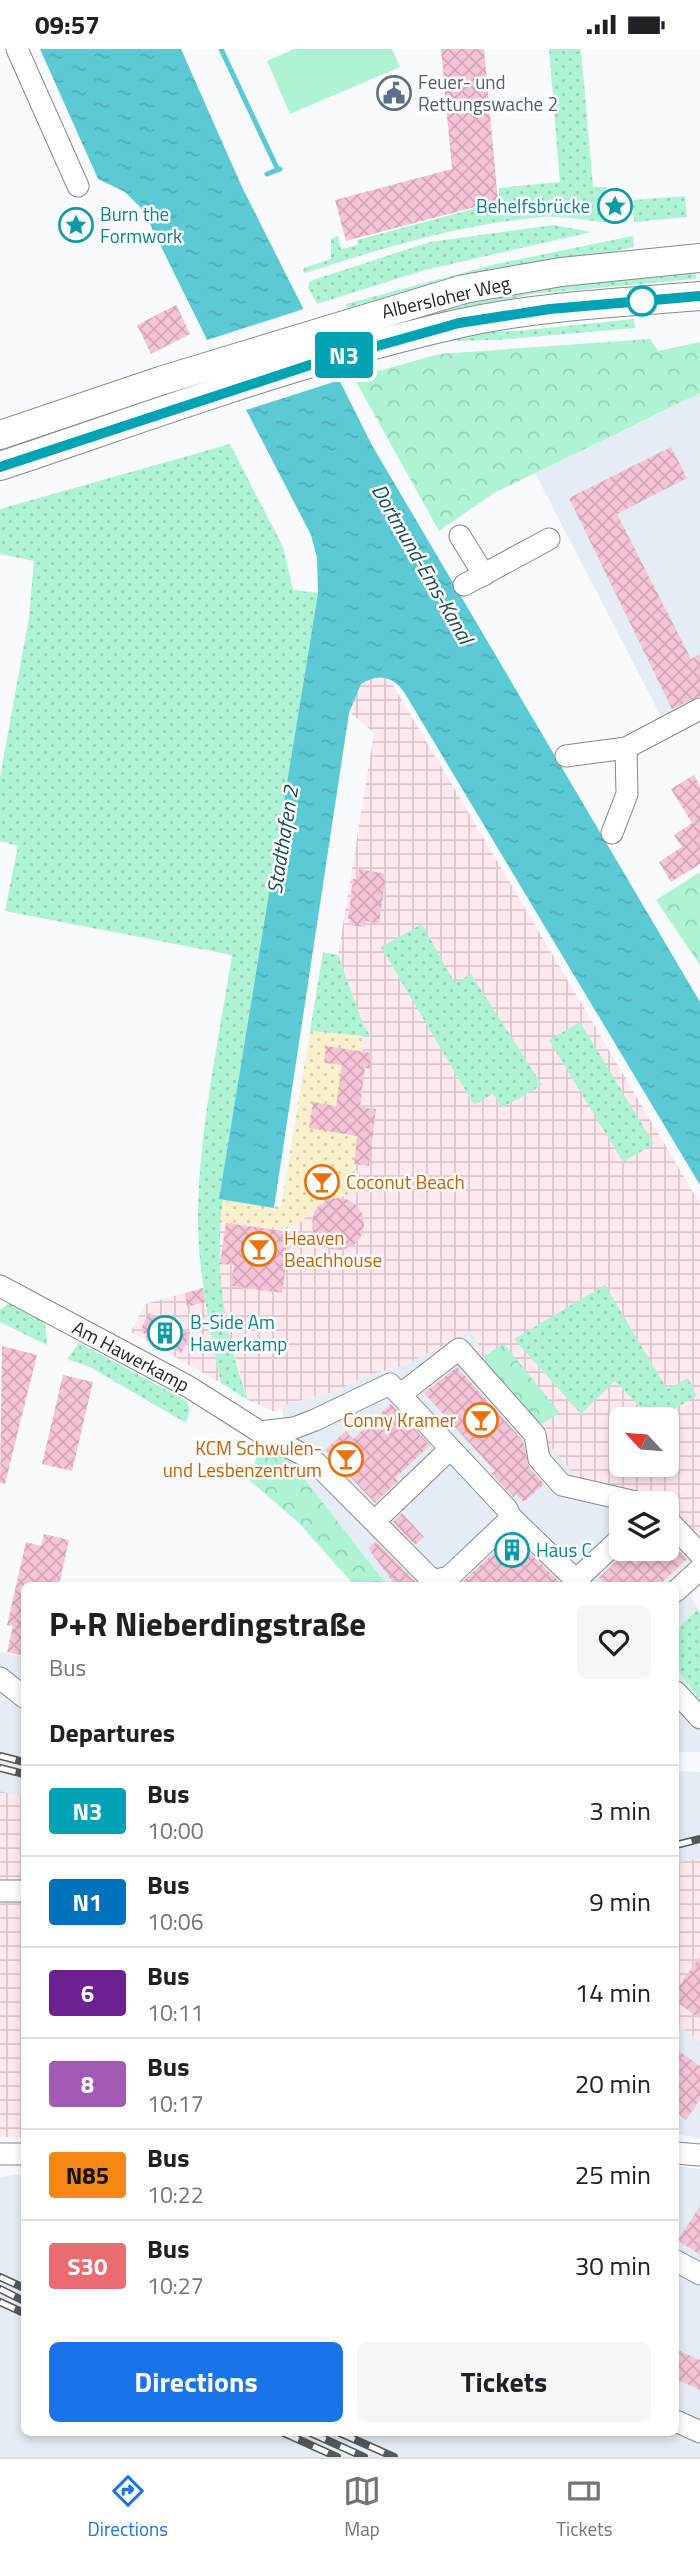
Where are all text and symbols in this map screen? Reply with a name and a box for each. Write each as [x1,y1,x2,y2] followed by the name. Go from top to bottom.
[35,5,100,44] text: 09:57
[418,67,558,118] place label: Feuer- und Rettungswache 2
[375,74,413,112] public building icon: Feuer- und Rettungswache 2
[596,187,634,225] place icon: Behelfsbrücke
[476,191,590,220] place label: Behelfsbrücke
[100,199,182,250] place label: Burn the Formwork
[57,206,95,244] place icon: Burn the Formwork
[379,268,513,325] street label: Albersloher Weg
[627,286,657,316] unlabelled marker
[312,332,376,378] line badge: N3
[329,337,359,373] text: N3
[364,477,483,652] water label: Dortmund-Ems-Kanal
[258,782,307,896] water label: Stadthafen 2
[303,1163,341,1201] bar icon: Coconut Beach
[346,1167,465,1196] place label: Coconut Beach
[284,1223,382,1274] place label: Heaven Beachhouse
[240,1230,278,1268] bar icon: Heaven Beachhouse
[190,1307,287,1358] place label: B-Side Am Hawerkamp
[68,1313,195,1399] street label: Am Hawerkamp
[146,1314,184,1352] building icon: B-Side Am Hawerkamp
[462,1401,500,1439] bar icon: Conny Kramer
[343,1405,456,1434] place label: Conny Kramer
[609,1407,679,1477] north arrow
[609,1407,679,1561] map controls
[163,1433,322,1484] place label: KCM Schwulen- und Lesbenzentrum
[327,1440,365,1478] bar icon: KCM Schwulen- und Lesbenzentrum
[609,1491,679,1561] button: layers
[493,1531,531,1569] building icon: Haus C
[536,1535,592,1564] place label: Haus C
[49,1599,366,1649] text: P+R Nieberdingstraße
[577,1605,651,1679] button: heart
[49,1650,86,1685] text: Bus
[49,1713,175,1752] text: Departures
[147,1774,189,1813] text: Bus
[589,1791,651,1830] text: 3 min
[72,1793,103,1829] text: N3
[147,1813,204,1848] text: 10:00
[147,1865,189,1904] text: Bus
[589,1882,651,1921] text: 9 min
[72,1884,103,1920] text: N1
[147,1904,204,1939] text: 10:06
[147,1956,189,1995] text: Bus
[575,1973,651,2012] text: 14 min
[81,1975,94,2011] text: 6
[147,1995,204,2030] text: 10:11
[147,2047,189,2086] text: Bus
[575,2064,651,2103] text: 20 min
[81,2066,94,2102] text: 8
[147,2086,204,2121] text: 10:17
[147,2138,189,2177] text: Bus
[575,2155,651,2194] text: 25 min
[66,2157,109,2193] text: N85
[147,2177,204,2212] text: 10:22
[147,2229,189,2268] text: Bus
[575,2246,651,2285] text: 30 min
[68,2248,107,2284] text: S30
[147,2268,204,2303] text: 10:27
[49,2342,343,2422] button: Directions
[357,2342,651,2422] button: Tickets
[88,2472,168,2543] tab: Directions
[343,2472,381,2543] tab: Map
[556,2472,612,2543] tab: Tickets

